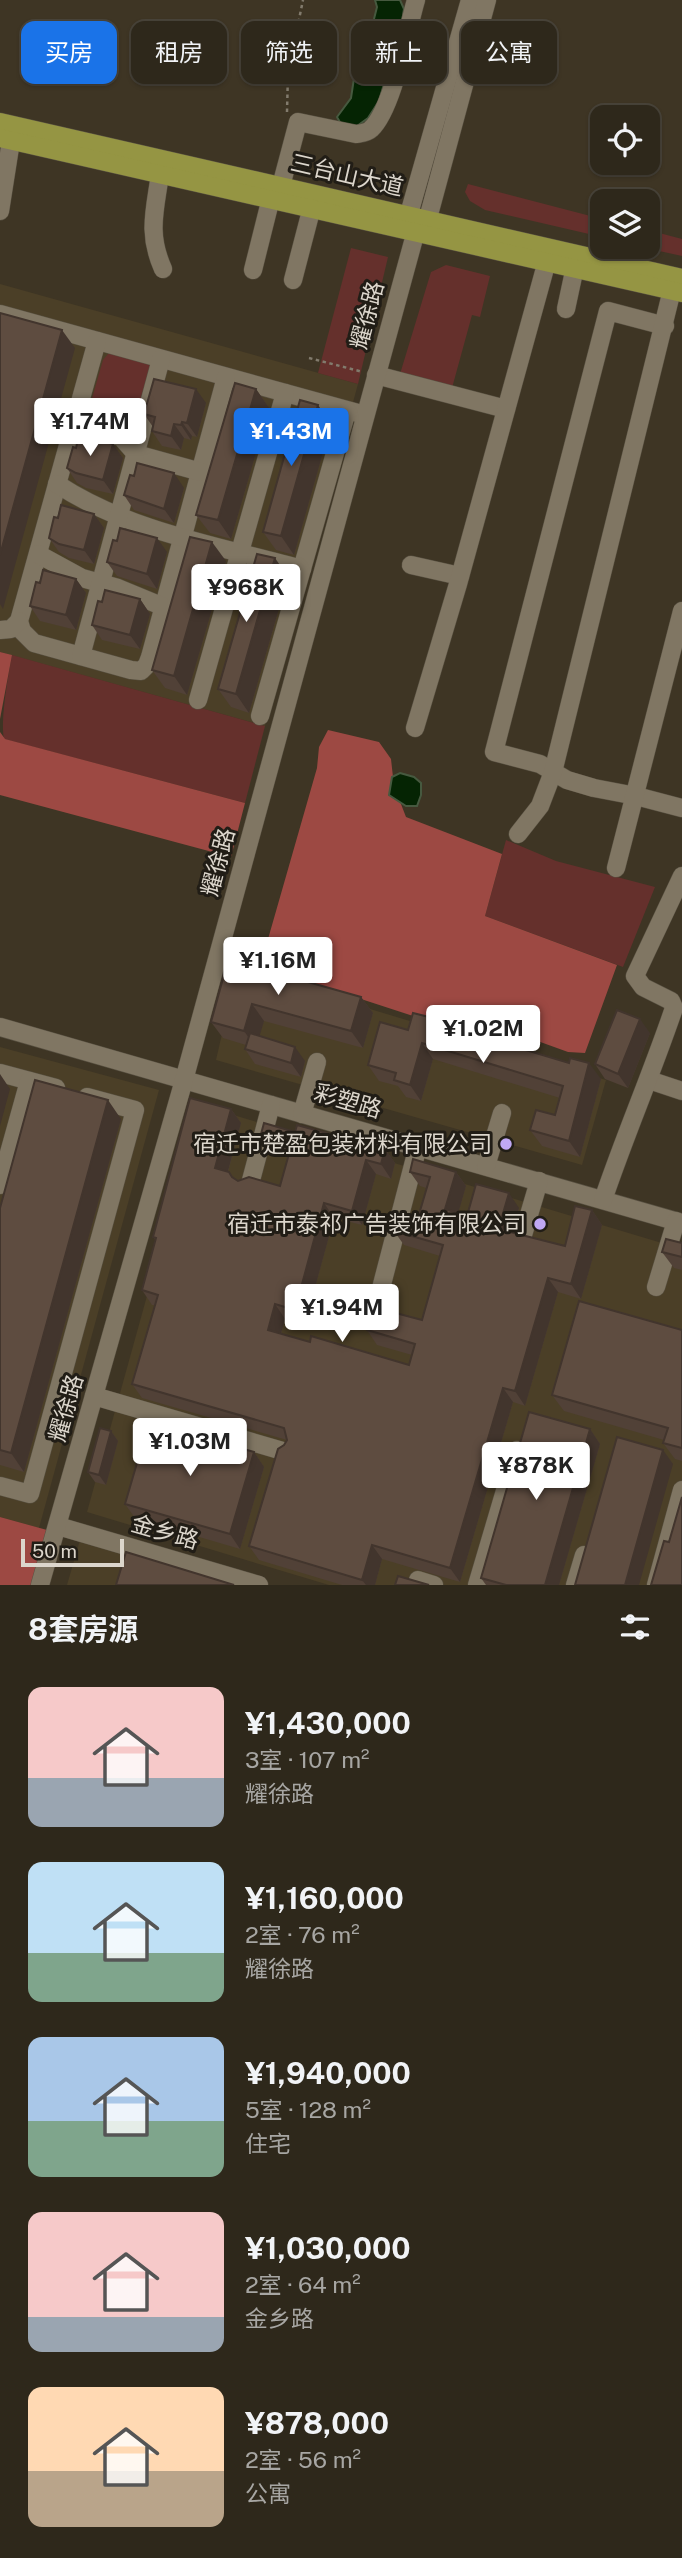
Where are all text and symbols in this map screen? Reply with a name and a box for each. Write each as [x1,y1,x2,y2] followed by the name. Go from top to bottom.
[21,21,117,84] chip: 买房
[131,21,227,84] chip: 租房
[241,21,337,84] chip: 筛选
[351,21,447,84] chip: 新上
[461,21,557,84] chip: 公寓
[590,105,660,259] map controls
[590,105,660,175] button: locate
[288,148,406,201] street label: 三台山大道
[590,189,660,259] button: layers
[345,278,388,352] street label: 耀徐路
[33,398,147,458] pin: ¥1.74M
[50,407,130,434] text: ¥1.74M
[234,408,348,468] pin: ¥1.43M
[250,417,332,444] text: ¥1.43M
[197,564,295,624] pin: ¥968K
[207,573,285,600] text: ¥968K
[196,825,239,899] street label: 耀徐路
[221,937,335,997] pin: ¥1.16M
[239,946,317,973] text: ¥1.16M
[426,1006,540,1065] pin: ¥1.02M
[442,1014,524,1041] text: ¥1.02M
[311,1078,385,1123] street label: 彩塑路
[193,1130,492,1157] place label: 宿迁市楚盈包装材料有限公司
[498,1136,514,1152] marker: 宿迁市楚盈包装材料有限公司
[227,1210,526,1237] place label: 宿迁市泰祁广告装饰有限公司
[532,1216,548,1232] marker: 宿迁市泰祁广告装饰有限公司
[285,1284,399,1344] pin: ¥1.94M
[301,1293,383,1320] text: ¥1.94M
[43,1371,88,1445] street label: 耀徐路
[133,1418,247,1478] pin: ¥1.03M
[149,1427,231,1454] text: ¥1.03M
[487,1442,585,1502] pin: ¥878K
[498,1451,574,1478] text: ¥878K
[128,1509,202,1554] street label: 金乡路
[21,1536,124,1568] scale bar
[32,1540,77,1562] text: 50 m
[616,1608,654,1646] icon: filters
[28,1611,138,1647] text: 8套房源
[245,1705,411,1741] text: ¥1,430,000
[84,1715,168,1799] icon: home
[245,1746,370,1773] text: 3室 · 107 m²
[245,1780,314,1807] text: 耀徐路
[245,1880,404,1916] text: ¥1,160,000
[84,1890,168,1974] icon: home
[245,1921,360,1948] text: 2室 · 76 m²
[245,1955,314,1982] text: 耀徐路
[245,2055,411,2091] text: ¥1,940,000
[84,2065,168,2149] icon: home
[245,2096,371,2123] text: 5室 · 128 m²
[245,2130,291,2157] text: 住宅
[245,2230,410,2266] text: ¥1,030,000
[84,2240,168,2324] icon: home
[245,2271,361,2298] text: 2室 · 64 m²
[245,2305,314,2332] text: 金乡路
[245,2405,389,2441] text: ¥878,000
[84,2415,168,2499] icon: home
[245,2446,361,2473] text: 2室 · 56 m²
[245,2480,291,2507] text: 公寓

